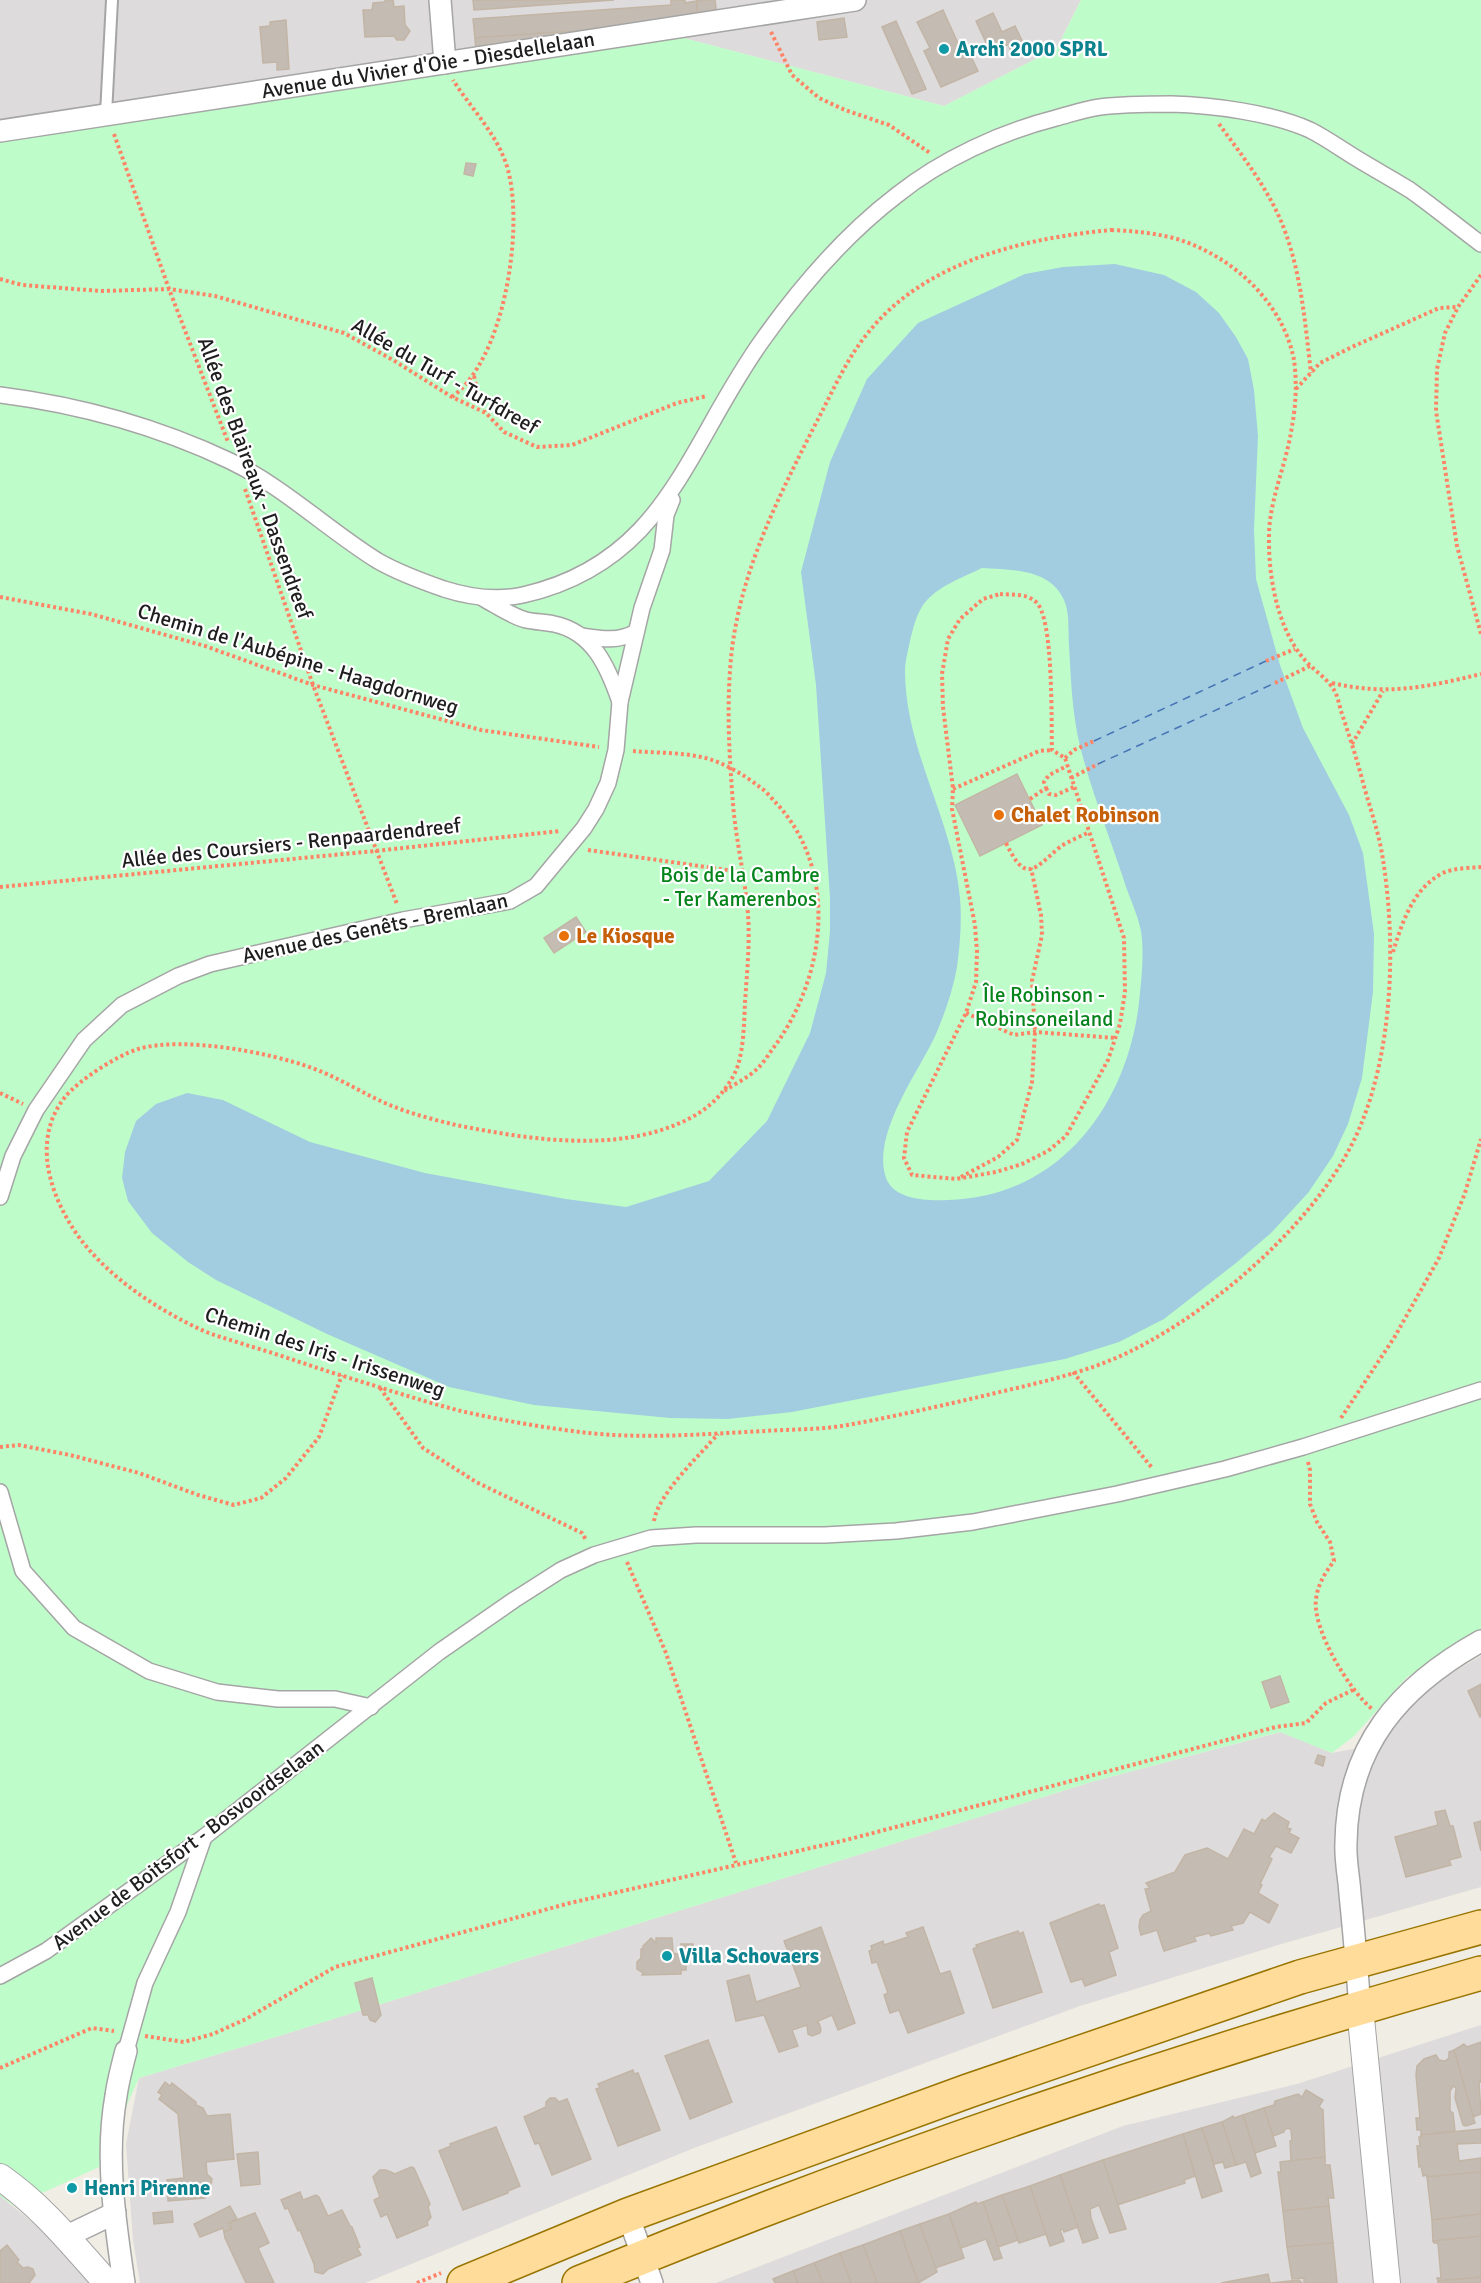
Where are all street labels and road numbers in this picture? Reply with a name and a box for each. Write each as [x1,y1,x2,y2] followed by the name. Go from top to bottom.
[260,26,596,104] street label: Avenue du Vivier d'Oie - Diesdellelaan
[347,312,544,441] street label: Allée du Turf - Turfdreef
[192,334,319,623] street label: Allée des Blaireaux - Dassendreef
[134,598,462,720] street label: Chemin de l'Aubépine - Haagdornweg
[120,812,463,874] street label: Allée des Coursiers - Renpaardendreef
[240,887,510,969] street label: Avenue des Genêts - Bremlaan
[202,1301,448,1403] street label: Chemin des Iris - Irissenweg
[47,1734,329,1956] street label: Avenue de Boitsfort - Bosvoordselaan

